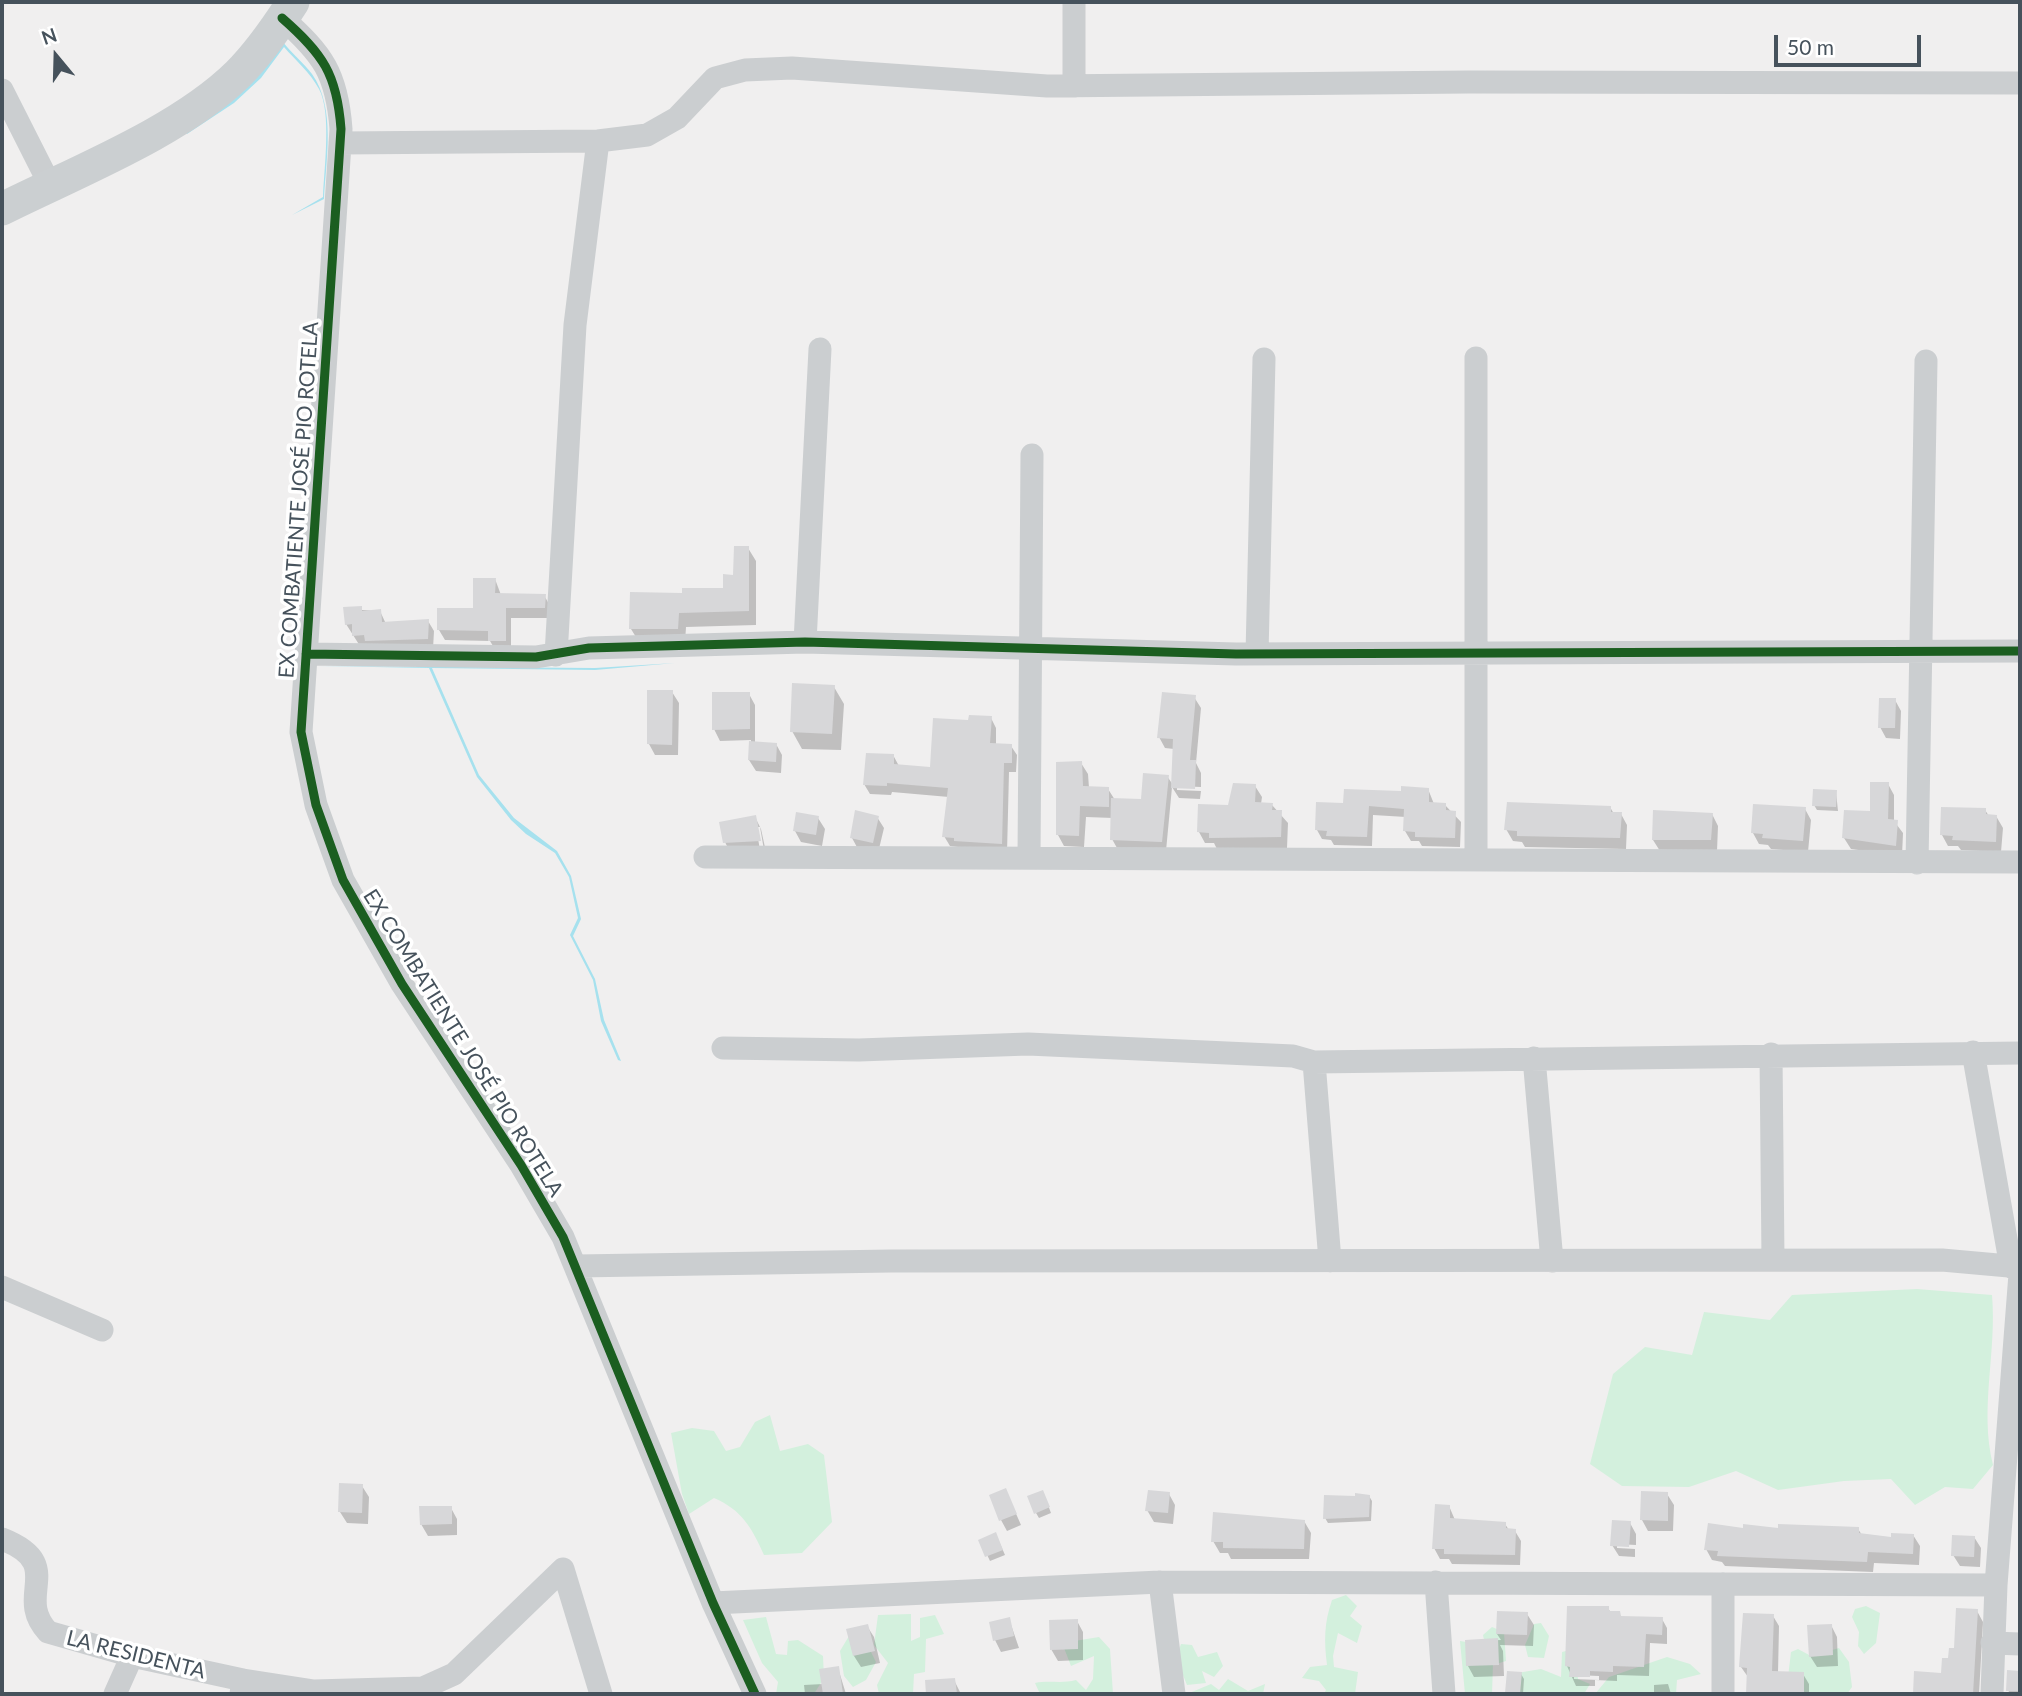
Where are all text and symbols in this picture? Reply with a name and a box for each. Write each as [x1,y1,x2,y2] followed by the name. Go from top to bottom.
[21,21,91,91] north arrow
[1777,21,1924,65] scale bar
[38,22,60,49] text: N
[1787,34,1834,59] text: 50 m
[274,321,324,679] street label: EX COMBATIENTE JOSÉ PIO ROTELA
[358,885,568,1201] street label: EX COMBATIENTE JOSÉ PIO ROTELA
[64,1626,208,1684] street label: LA RESIDENTA

